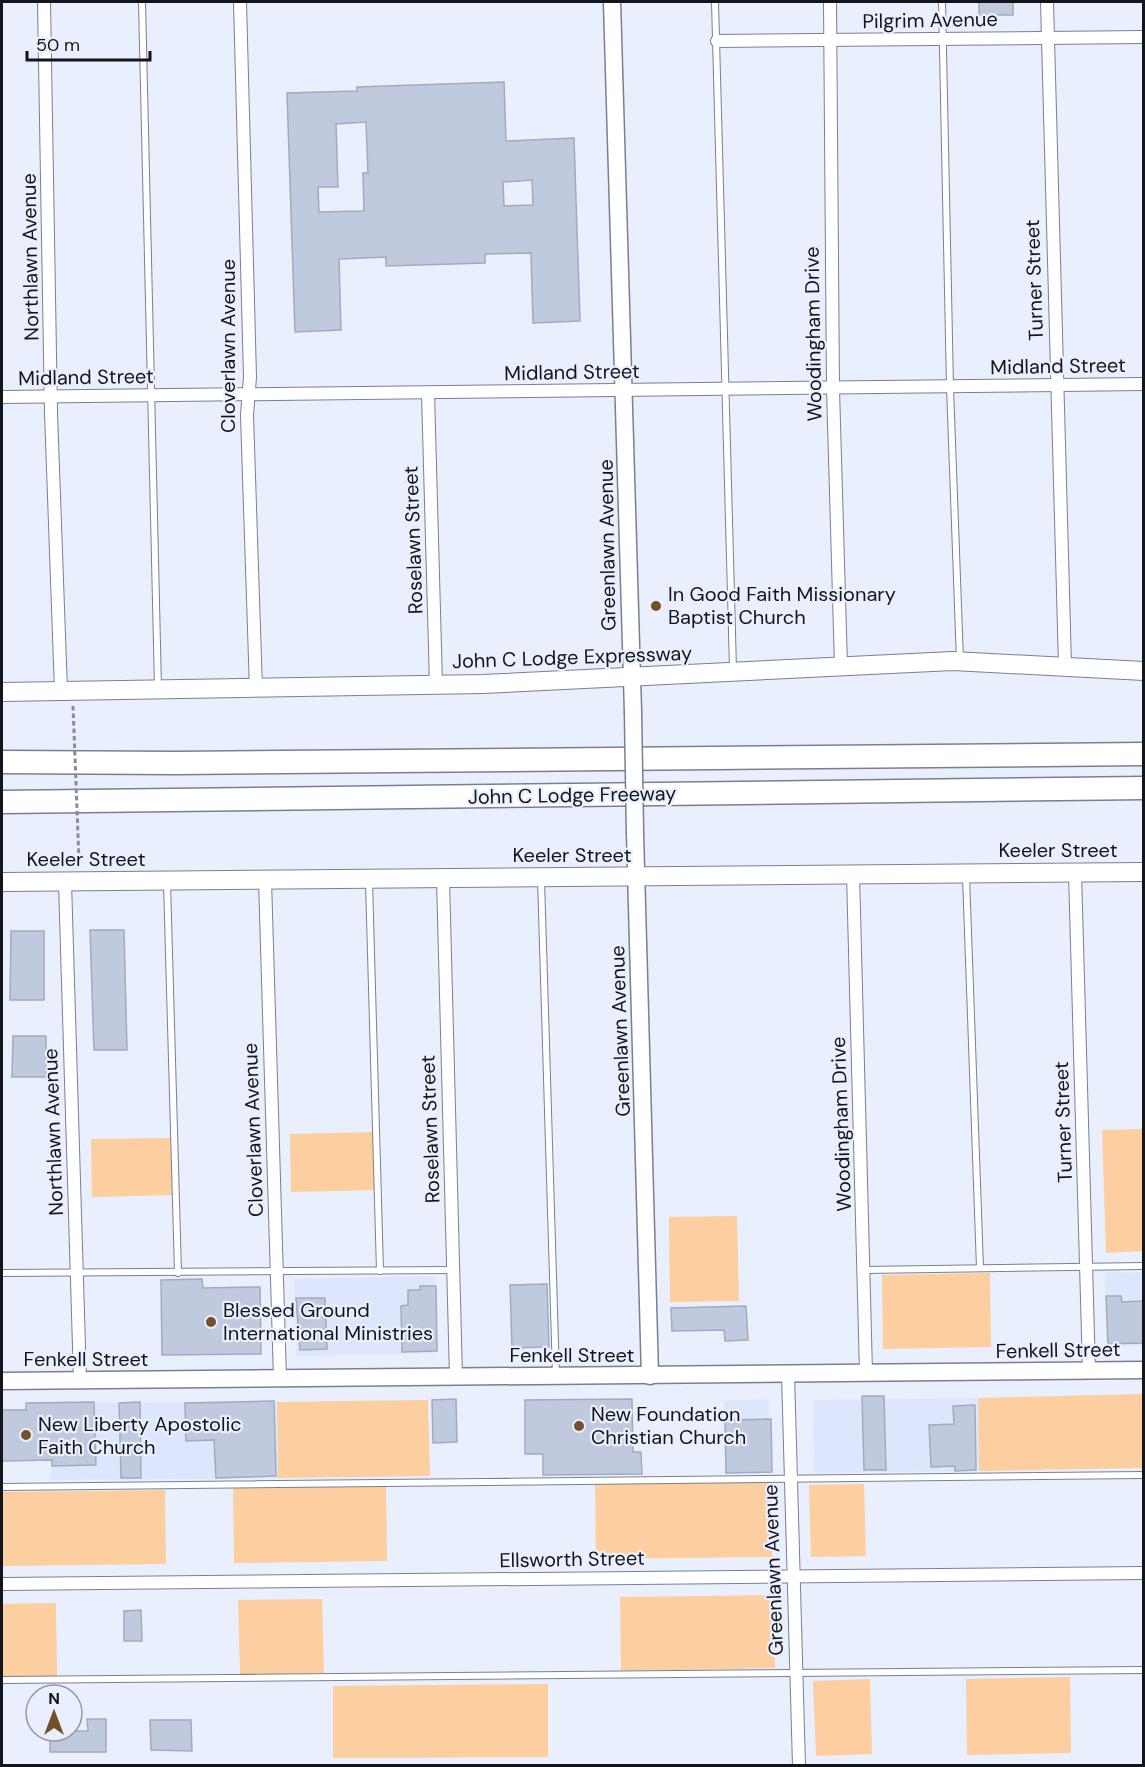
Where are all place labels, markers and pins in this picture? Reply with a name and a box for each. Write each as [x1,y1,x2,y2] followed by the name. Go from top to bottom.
[668,581,896,630] place label: In Good Faith Missionary Baptist Church
[649,599,663,613] marker: In Good Faith Missionary Baptist Church
[223,1297,433,1346] place label: Blessed Ground International Ministries
[204,1315,218,1329] marker: Blessed Ground International Ministries
[591,1401,746,1450] place label: New Foundation Christian Church
[38,1411,242,1460] place label: New Liberty Apostolic Faith Church
[572,1419,586,1433] marker: New Foundation Christian Church
[19,1428,33,1442] marker: New Liberty Apostolic Faith Church

